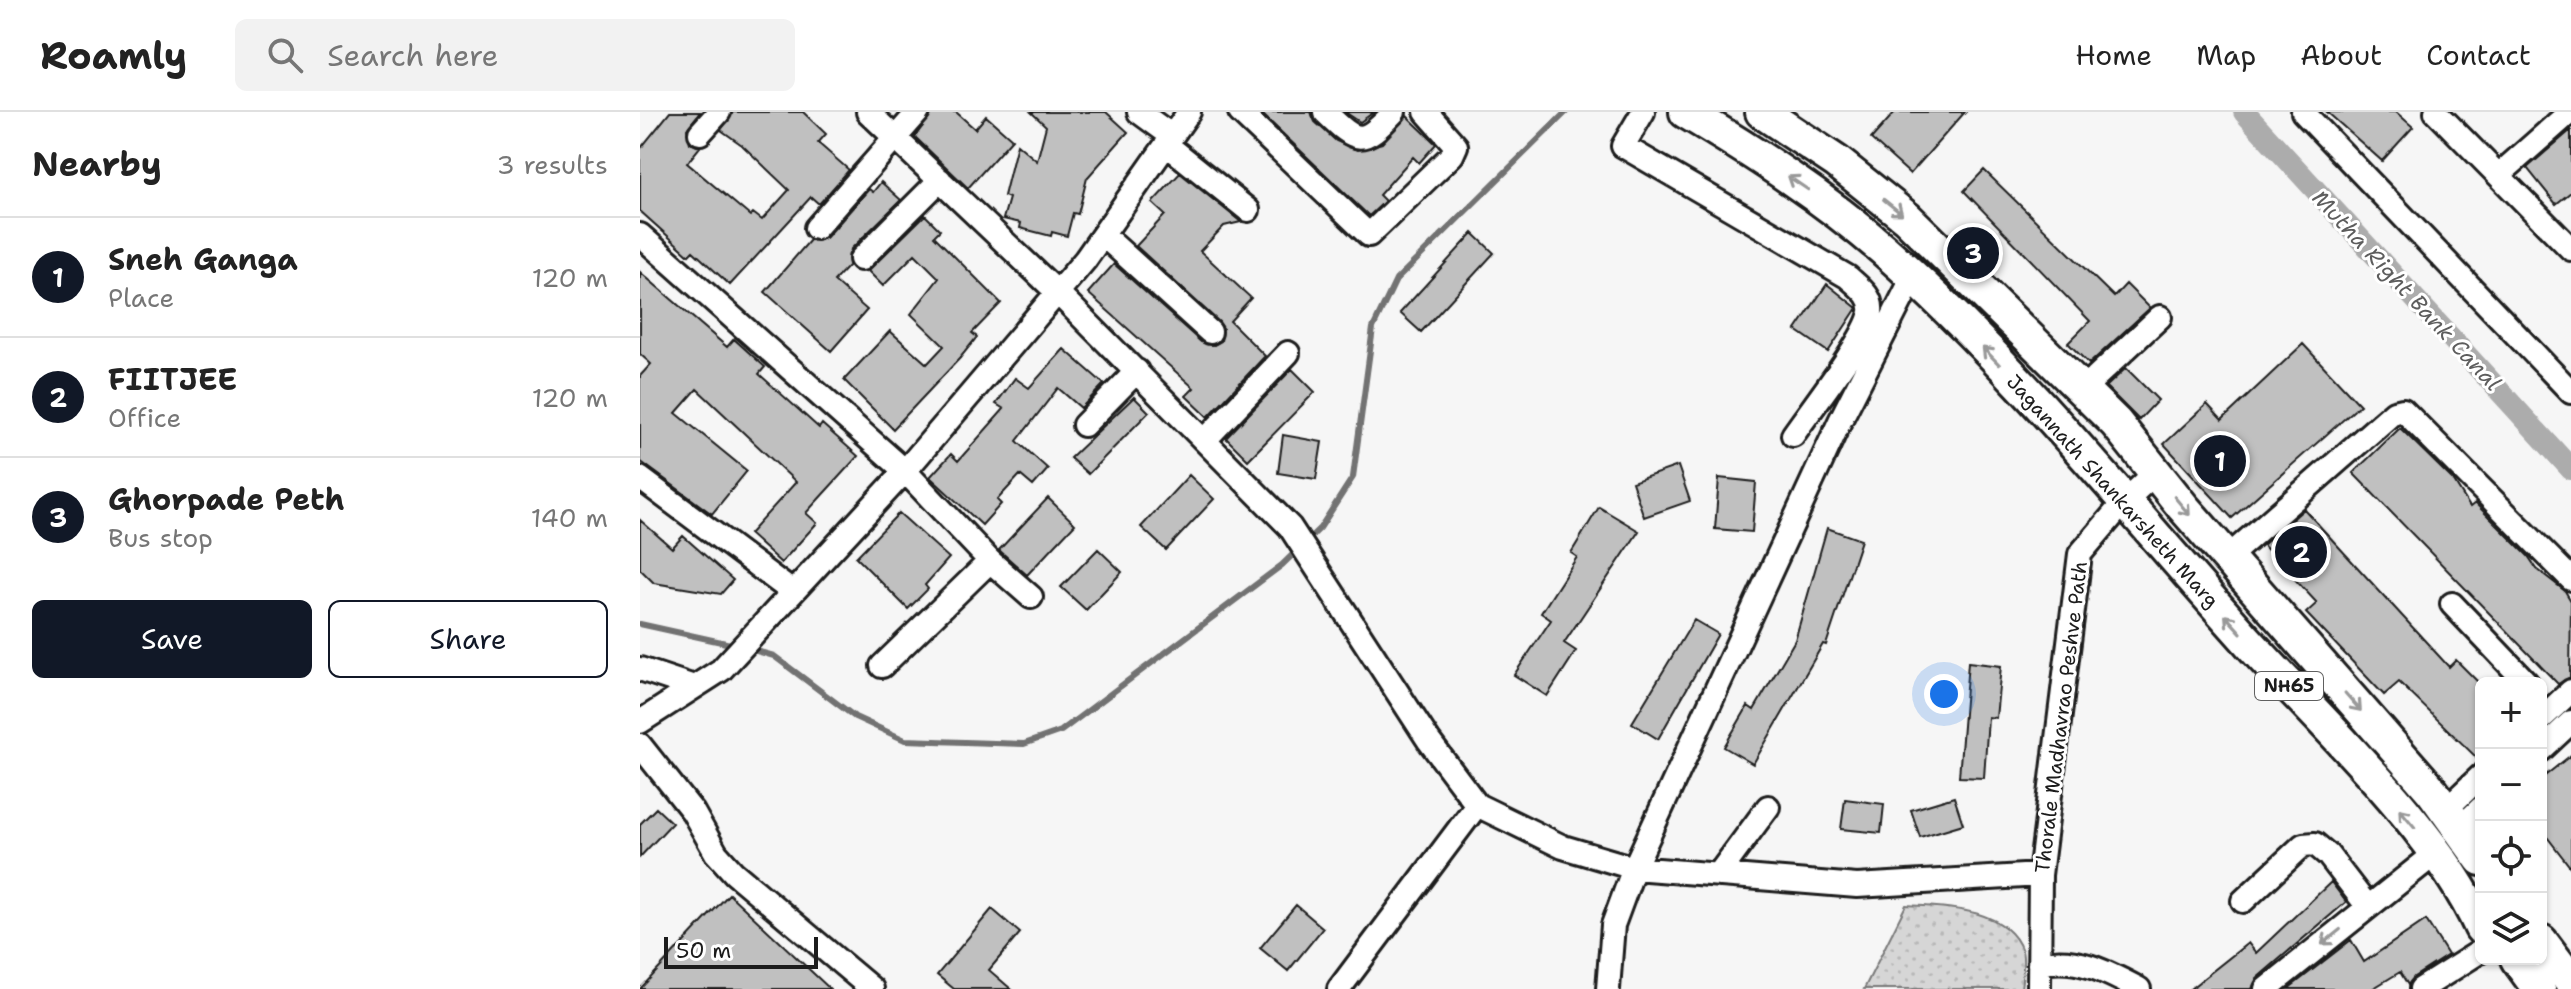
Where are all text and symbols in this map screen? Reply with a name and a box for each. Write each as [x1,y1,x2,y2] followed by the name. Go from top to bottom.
[235,19,795,91] search box
[40,30,187,81] text: Roamly
[263,33,307,77] icon: search
[327,35,499,76] text: Search here
[2075,36,2152,74] text: Home
[2196,36,2256,74] text: Map
[2300,36,2382,74] text: About
[2426,36,2531,74] text: Contact
[32,141,162,187] text: Nearby
[496,147,608,182] text: 3 results
[1787,175,1809,192] one-way arrow
[2306,184,2507,397] water label: Mutha Right Bank Canal
[1882,198,1903,216] one-way arrow
[1947,223,1999,283] pin: 3
[108,239,298,280] text: Sneh Ganga
[52,260,64,295] text: 1
[532,260,608,295] text: 120 m
[108,280,174,315] text: Place
[1982,346,2001,366] one-way arrow
[108,359,237,400] text: FIITJEE
[2001,369,2225,613] street label: Jagannath Shankarsheth Marg
[49,380,67,415] text: 2
[532,380,608,415] text: 120 m
[108,400,181,435] text: Office
[2194,431,2246,491] pin: 1
[108,479,345,520] text: Ghorpade Peth
[2173,495,2191,516] one-way arrow
[49,500,67,535] text: 3
[531,500,608,535] text: 140 m
[108,520,213,555] text: Bus stop
[2275,522,2327,582] pin: 2
[2029,560,2093,874] street label: Thorale Madhavrao Peshve Path
[32,600,312,678] button: Save
[328,600,608,678] button: Share
[2224,615,2242,635] one-way arrow
[2255,672,2323,700] road number: NH65
[1924,674,1964,714] your location
[2475,677,2547,965] map controls
[2475,677,2547,749] button: +
[2344,691,2362,711] one-way arrow
[2475,749,2547,821] button: −
[2398,808,2416,828] one-way arrow
[2475,821,2547,893] button: locate
[2475,893,2547,965] button: layers
[2321,928,2342,945] one-way arrow
[664,933,818,969] scale bar
[676,936,731,965] text: 50 m

